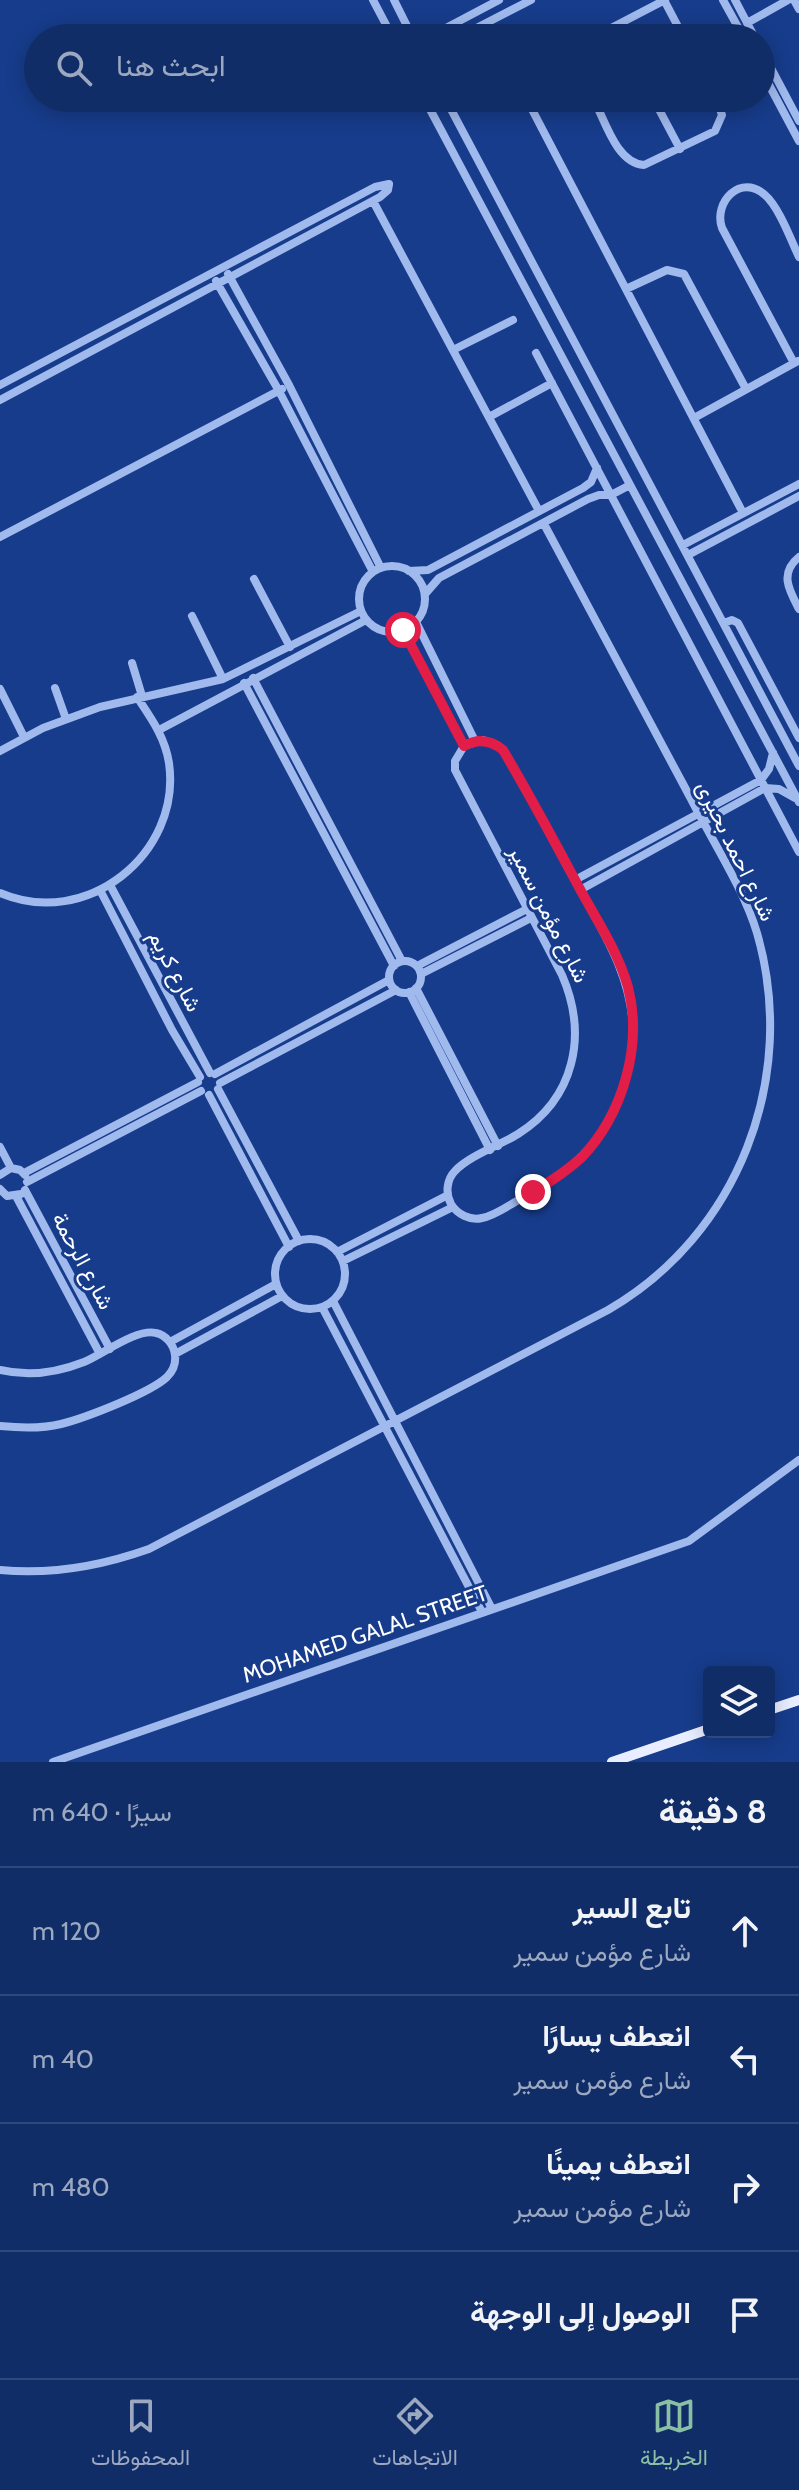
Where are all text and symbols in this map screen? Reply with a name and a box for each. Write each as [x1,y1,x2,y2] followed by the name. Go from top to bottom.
[24,24,775,112] search box
[52,46,96,90] icon: search
[116,47,226,84] text: ابحث هنا
[385,612,421,648] route start
[690,777,782,926] street label: شارع احمد بحيرى
[501,840,595,988] street label: شارع مؤمن سمير
[141,926,208,1017] street label: شارع كريم
[515,1174,551,1210] route end
[45,1208,120,1315] street label: شارع الرحمة
[239,1579,491,1689] street label: MOHAMED GALAL STREET
[703,1666,775,1738] map controls
[703,1666,775,1738] button: layers
[659,1790,767,1832] text: 8 دقيقة
[32,1796,172,1828] text: سيرًا · 640 m
[572,1889,691,1926] text: تابع السير
[723,1909,767,1953] icon: ahead
[32,1915,101,1947] text: 120 m
[513,1936,691,1968] text: شارع مؤمن سمير
[542,2017,691,2054] text: انعطف يسارًا
[723,2037,767,2081] icon: left
[32,2043,94,2075] text: 40 m
[513,2064,691,2096] text: شارع مؤمن سمير
[546,2145,691,2182] text: انعطف يمينًا
[723,2165,767,2209] icon: right
[32,2171,110,2203] text: 480 m
[513,2192,691,2224] text: شارع مؤمن سمير
[723,2293,767,2337] icon: arrive
[470,2294,691,2331] text: الوصول إلى الوجهة
[91,2394,190,2477] tab: المحفوظات
[372,2394,458,2477] tab: الاتجاهات
[640,2394,708,2477] tab: الخريطة

